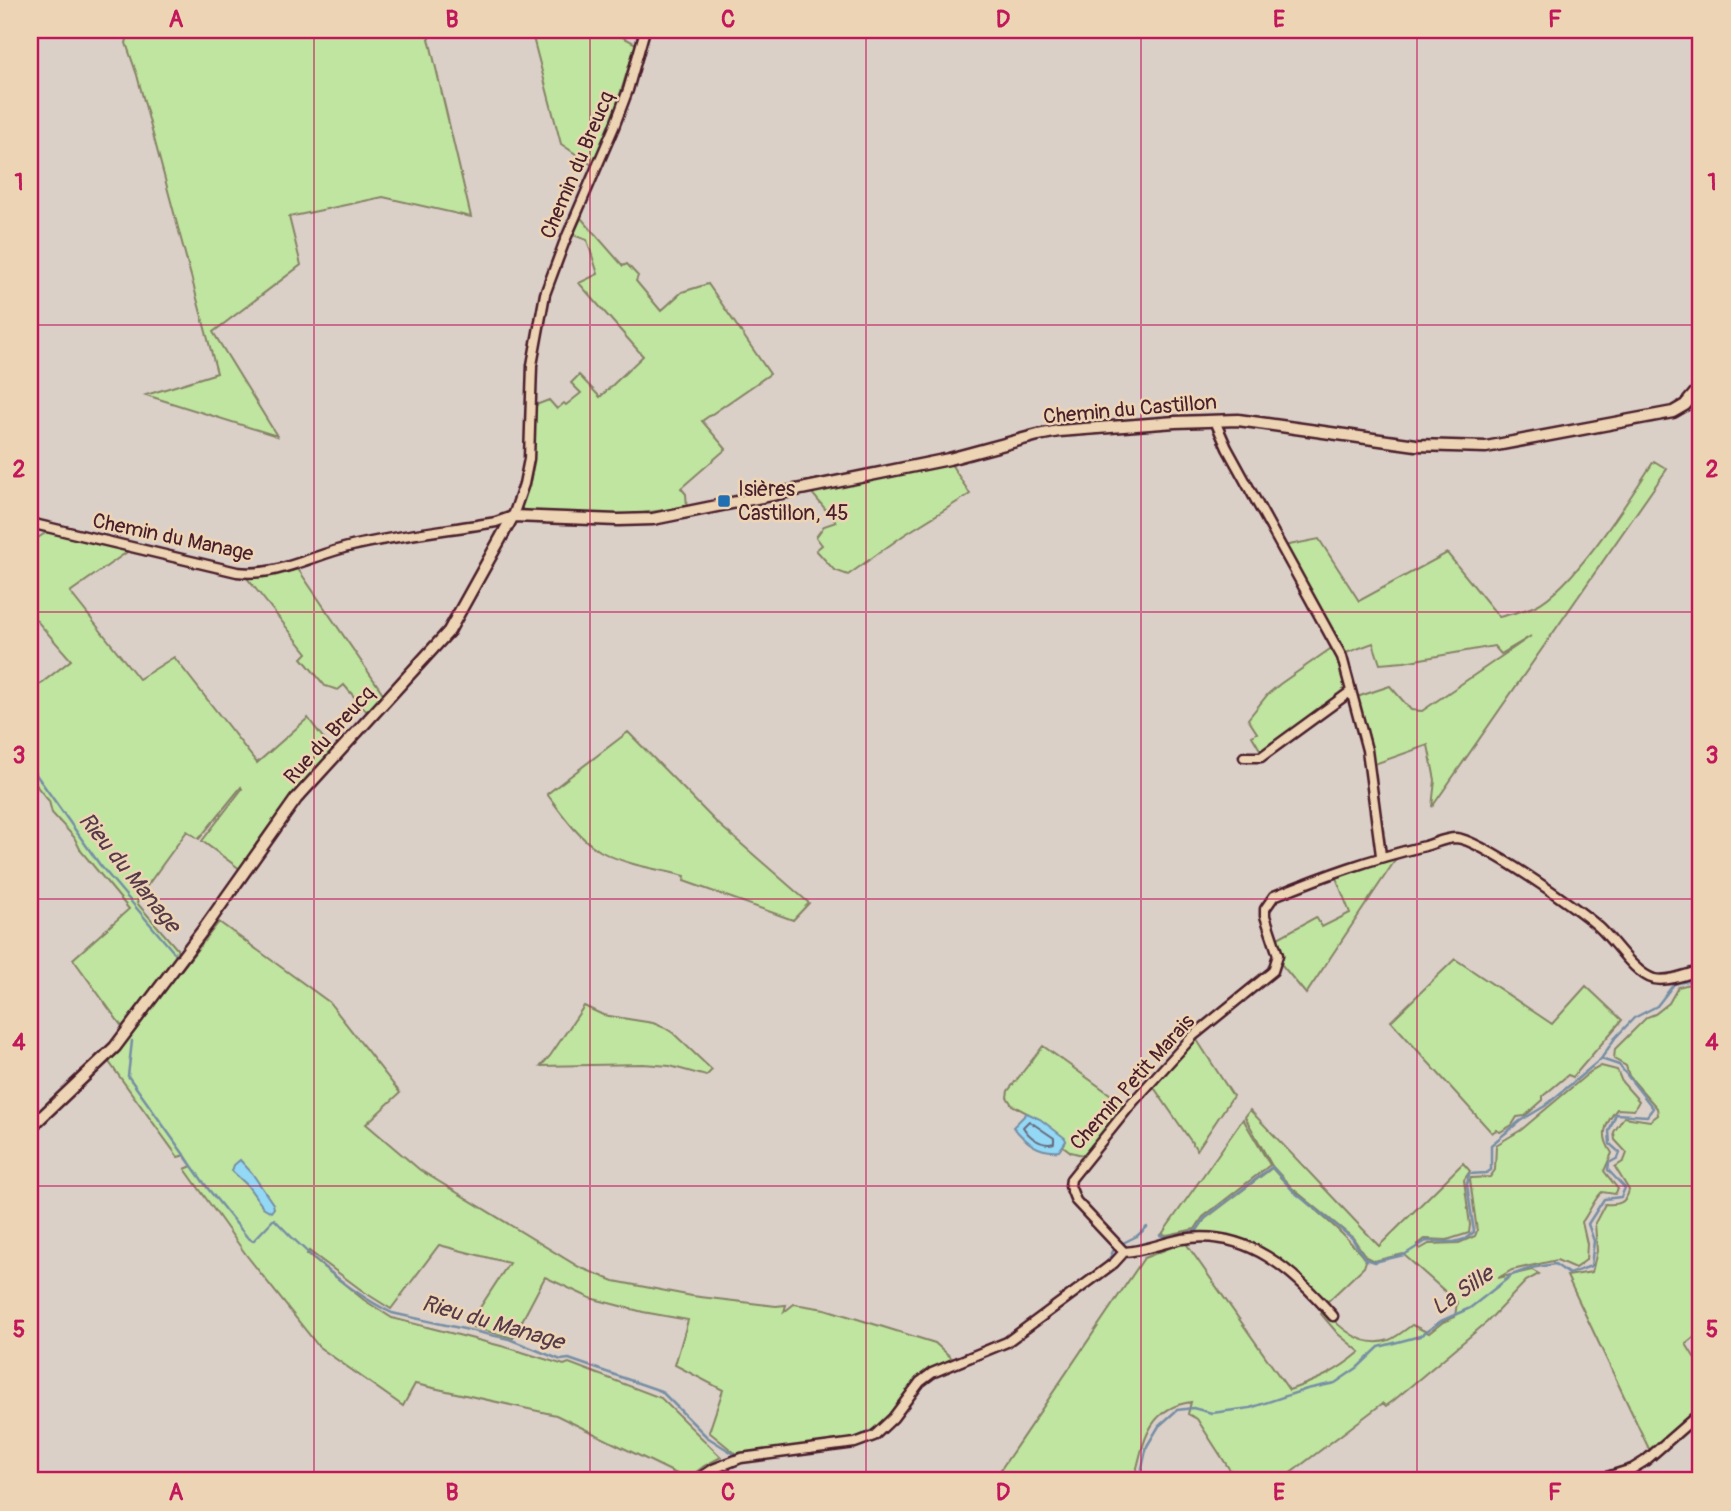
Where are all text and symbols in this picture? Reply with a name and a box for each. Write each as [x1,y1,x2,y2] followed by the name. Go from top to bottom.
[169,5,184,34] text: A
[445,5,459,34] text: B
[721,5,735,34] text: C
[996,5,1010,34] text: D
[1273,5,1285,34] text: E
[1548,5,1562,34] text: F
[534,87,621,243] street label: Chemin du Breucq
[15,168,24,197] text: 1
[1708,168,1717,197] text: 1
[1042,388,1218,431] street label: Chemin du Castillon
[13,455,26,484] text: 2
[1706,455,1719,484] text: 2
[738,476,849,527] place label: Isières Castillon, 45
[716,493,732,509] marker: Isières Castillon, 45
[90,507,256,568] street label: Chemin du Manage
[278,680,381,790] street label: Rue du Breucq
[13,741,25,770] text: 3
[1706,741,1718,770] text: 3
[72,806,189,940] water label: Rieu du Manage
[1064,1008,1201,1156] street label: Chemin Petit Marais
[12,1028,26,1057] text: 4
[1705,1028,1719,1057] text: 4
[1426,1258,1501,1322] water label: La Sille
[419,1288,570,1357] water label: Rieu du Manage
[13,1315,25,1344] text: 5
[1706,1315,1718,1344] text: 5
[169,1478,184,1507] text: A
[445,1478,459,1507] text: B
[721,1478,735,1507] text: C
[996,1478,1010,1507] text: D
[1273,1478,1285,1507] text: E
[1548,1478,1562,1507] text: F

